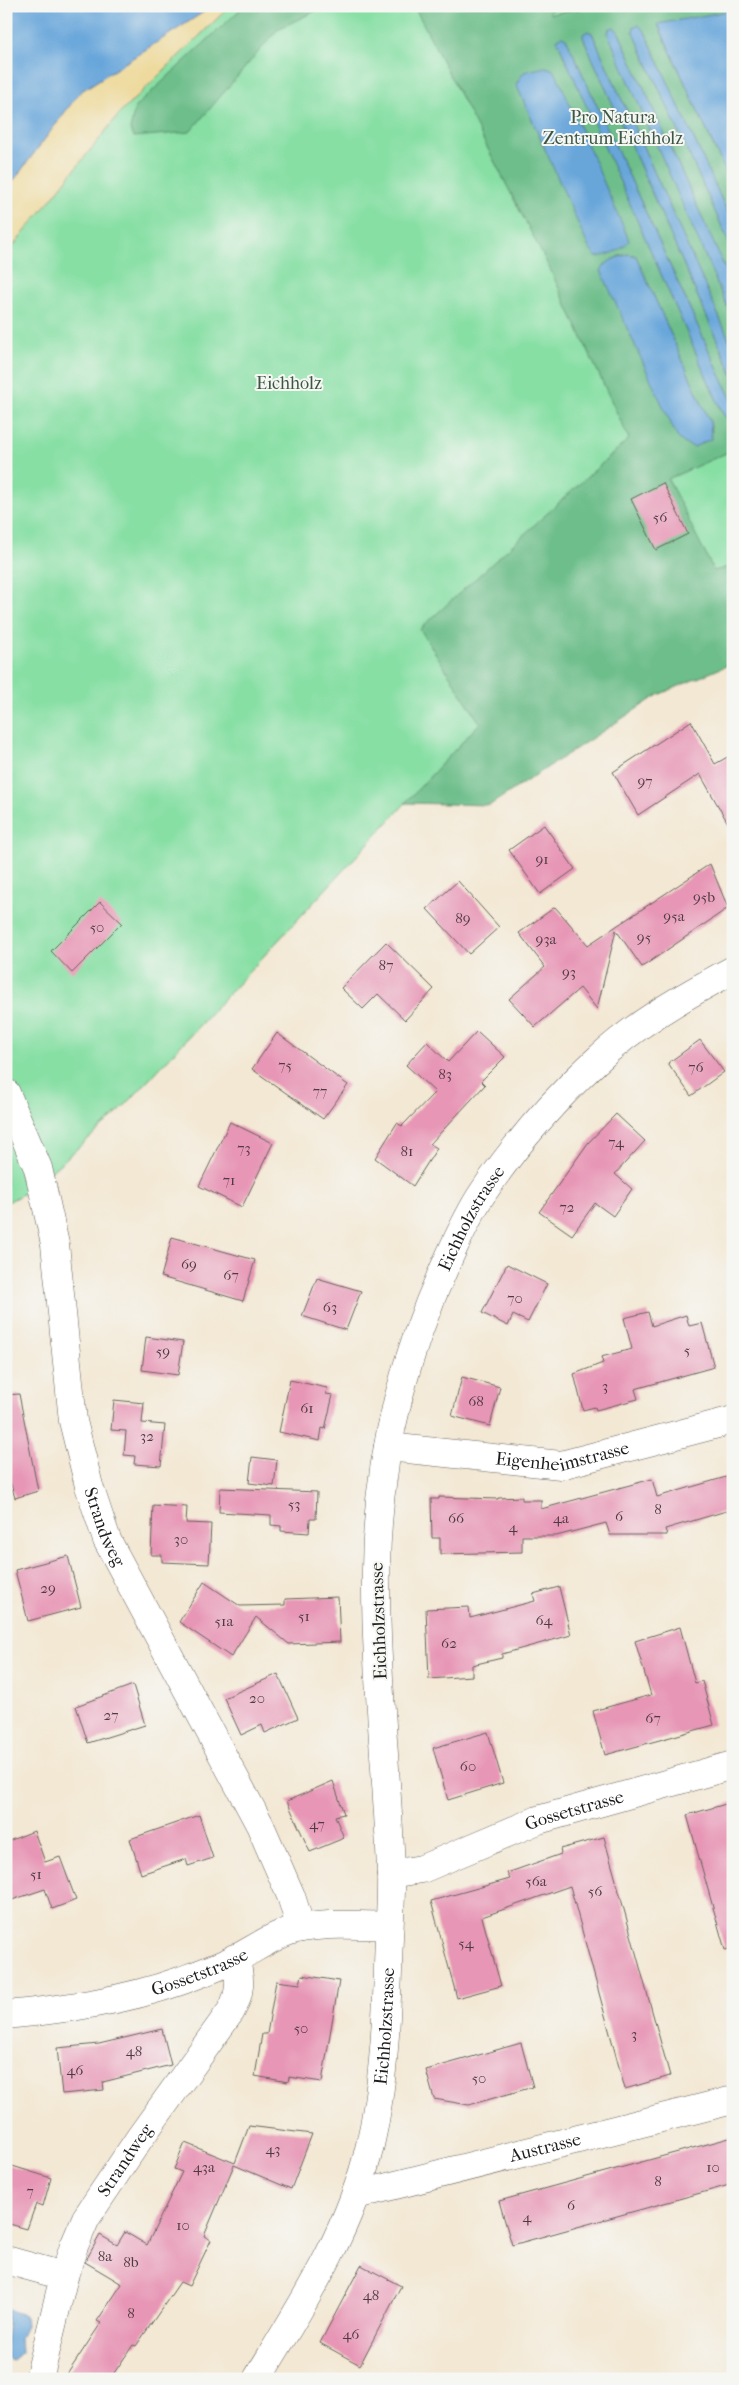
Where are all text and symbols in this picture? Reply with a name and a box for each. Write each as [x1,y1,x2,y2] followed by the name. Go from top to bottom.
[543,107,683,149] park label: Pro Natura Zentrum Eichholz
[256,373,322,394] park label: Eichholz
[653,508,668,526] house number: 56
[637,772,653,790] house number: 97
[535,850,549,868] house number: 91
[693,888,715,906] house number: 95b
[663,907,686,925] house number: 95a
[455,909,471,927] house number: 89
[90,918,104,936] house number: 50
[637,928,651,946] house number: 95
[536,930,558,948] house number: 93a
[379,956,393,974] house number: 87
[562,963,576,981] house number: 93
[278,1056,292,1074] house number: 75
[688,1058,705,1076] house number: 76
[438,1065,452,1083] house number: 83
[313,1082,327,1100] house number: 77
[608,1133,625,1151] house number: 74
[237,1139,251,1157] house number: 73
[401,1142,413,1160] house number: 81
[434,1162,509,1274] street label: Eichholzstrasse
[223,1171,235,1189] house number: 71
[560,1198,575,1216] house number: 72
[181,1255,197,1273] house number: 69
[223,1266,239,1284] house number: 67
[507,1289,523,1307] house number: 70
[323,1298,337,1316] house number: 63
[684,1341,690,1359] house number: 5
[156,1342,170,1360] house number: 59
[602,1377,608,1395] house number: 3
[468,1392,484,1410] house number: 68
[300,1399,314,1417] house number: 61
[140,1427,154,1445] house number: 32
[494,1437,631,1476] street label: Eigenheimstrasse
[80,1485,130,1570] street label: Strandweg
[288,1495,300,1513] house number: 53
[654,1500,662,1518] house number: 8
[615,1507,624,1525] house number: 6
[448,1509,465,1527] house number: 66
[553,1509,570,1527] house number: 4a
[509,1518,519,1536] house number: 4
[174,1530,188,1548] house number: 30
[366,1562,392,1680] street label: Eichholzstrasse
[40,1579,56,1597] house number: 29
[298,1607,310,1625] house number: 51
[536,1611,554,1629] house number: 64
[215,1612,234,1630] house number: 51a
[441,1634,457,1652] house number: 62
[249,1689,265,1707] house number: 20
[104,1706,118,1724] house number: 27
[645,1709,661,1727] house number: 67
[460,1757,476,1775] house number: 60
[522,1786,626,1835] street label: Gossetstrasse
[309,1815,325,1833] house number: 47
[30,1865,42,1883] house number: 51
[525,1872,548,1890] house number: 56a
[588,1882,603,1900] house number: 56
[458,1934,475,1952] house number: 54
[149,1944,252,2000] street label: Gossetstrasse
[370,1967,399,2086] street label: Eichholzstrasse
[294,2019,308,2037] house number: 50
[631,2025,637,2043] house number: 3
[126,2042,142,2060] house number: 48
[67,2061,84,2079] house number: 46
[472,2069,486,2087] house number: 50
[93,2119,157,2200] street label: Strandweg
[506,2128,583,2167] street label: Austrasse
[265,2140,281,2158] house number: 43
[193,2158,216,2176] house number: 43a
[706,2158,720,2176] house number: 10
[654,2172,662,2190] house number: 8
[26,2182,34,2200] house number: 7
[567,2196,576,2214] house number: 6
[523,2208,533,2226] house number: 4
[176,2216,190,2234] house number: 10
[98,2247,113,2265] house number: 8a
[123,2253,139,2271] house number: 8b
[363,2286,379,2304] house number: 48
[127,2304,135,2322] house number: 8
[343,2325,360,2343] house number: 46

